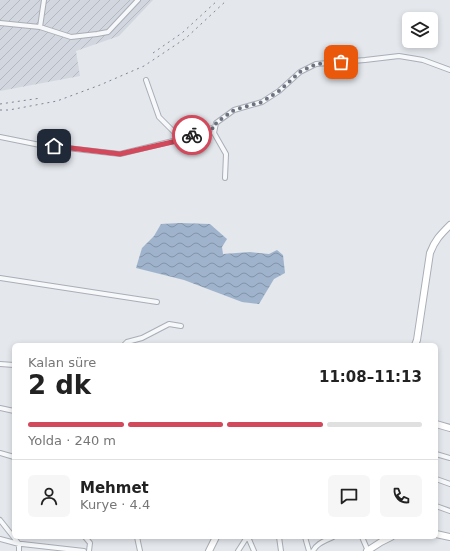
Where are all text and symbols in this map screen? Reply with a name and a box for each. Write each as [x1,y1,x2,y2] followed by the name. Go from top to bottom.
[402,12,438,48] map controls
[402,12,438,48] button: layers
[324,45,358,79] pin
[330,51,352,73] icon: bag
[172,115,212,155] courier
[181,124,203,146] icon: bike
[37,129,71,163] pin
[43,135,65,157] icon: home
[28,355,96,370] text: Kalan süre
[319,368,422,386] text: 11:08–11:13
[28,370,91,400] text: 2 dk
[28,433,116,448] text: Yolda · 240 m
[28,475,70,517] button: person
[328,475,370,517] button: chat
[380,475,422,517] button: phone
[80,479,149,497] text: Mehmet
[80,497,150,512] text: Kurye · 4.4

